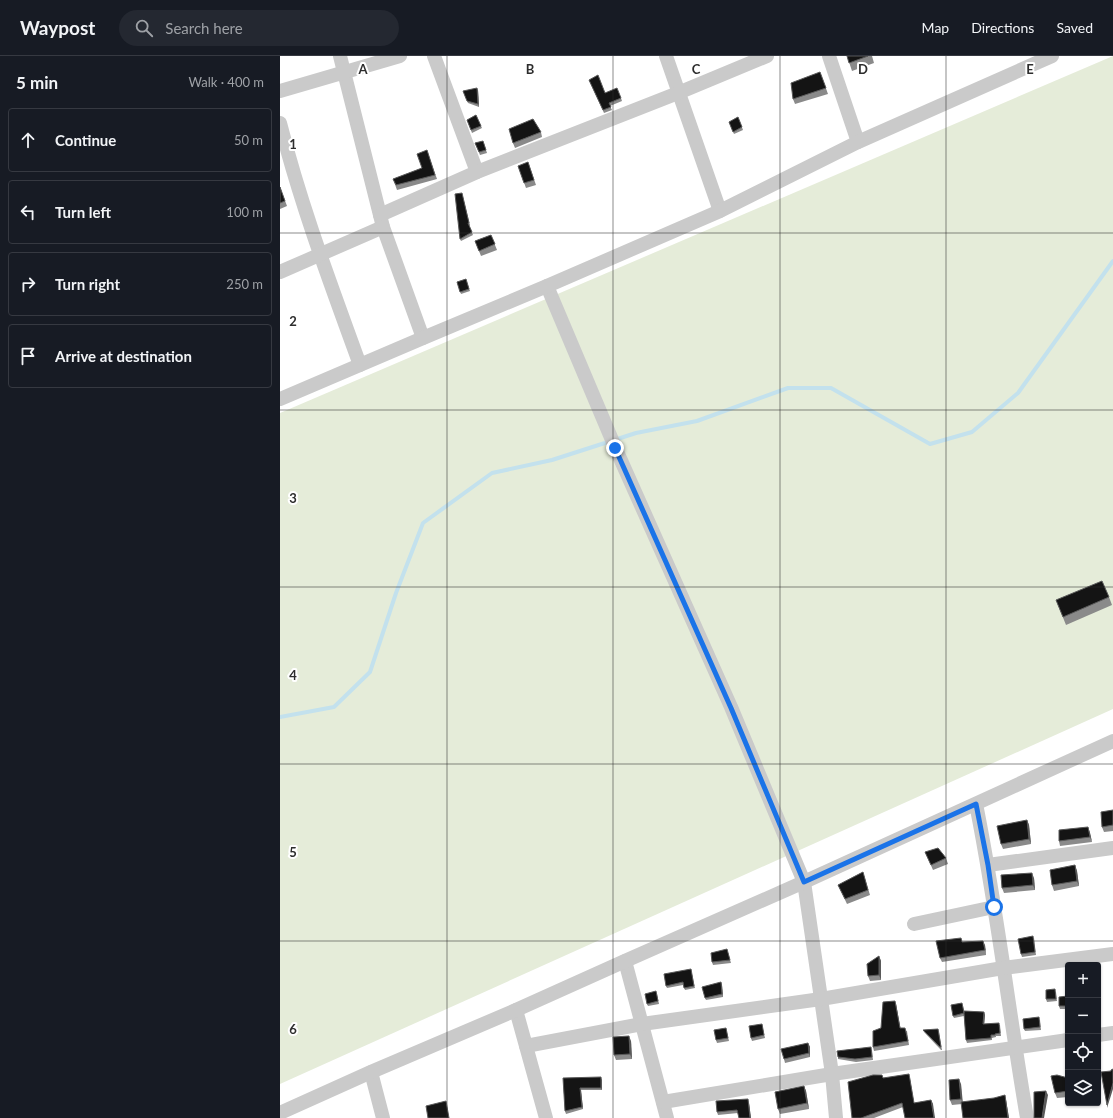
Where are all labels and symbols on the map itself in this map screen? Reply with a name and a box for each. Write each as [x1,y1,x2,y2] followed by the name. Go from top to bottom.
[357,61,368,77] text: A
[526,61,535,77] text: B
[692,61,701,77] text: C
[858,61,868,77] text: D
[1026,61,1034,77] text: E
[289,136,297,152] text: 1
[289,313,297,329] text: 2
[606,439,624,457] route end
[289,490,297,506] text: 3
[289,667,297,683] text: 4
[289,844,297,860] text: 5
[985,898,1003,916] route start
[289,1021,297,1037] text: 6

